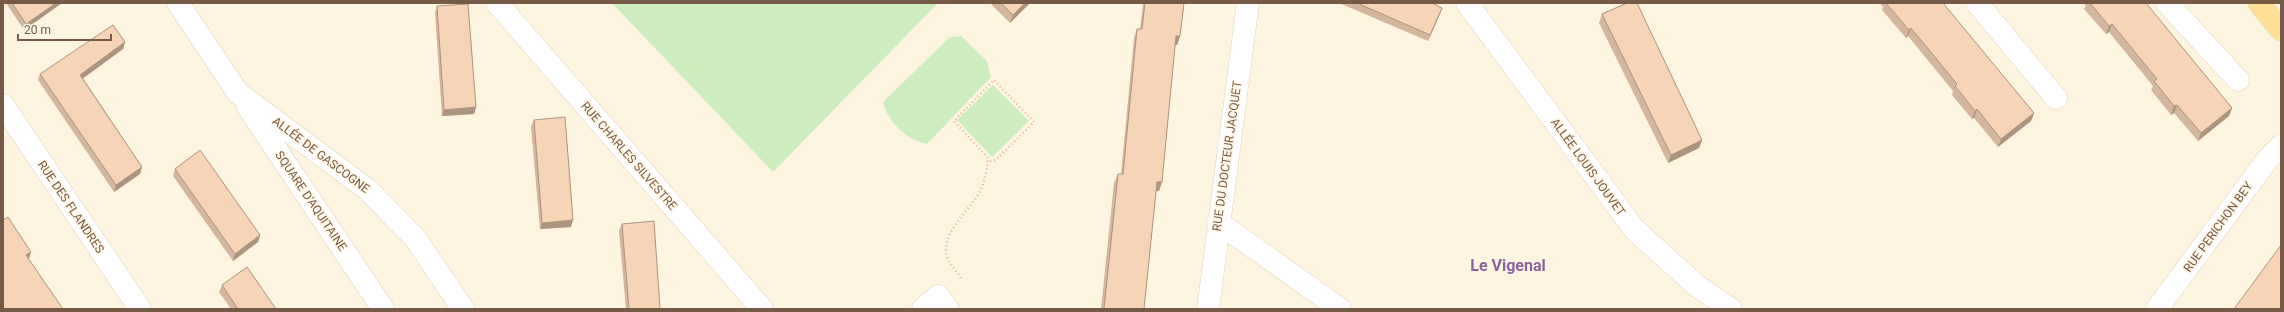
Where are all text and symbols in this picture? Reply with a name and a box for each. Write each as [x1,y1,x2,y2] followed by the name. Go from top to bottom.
[18,16,111,42] scale bar
[24,23,51,37] text: 20 m
[1210,80,1244,232] street label: RUE DU DOCTEUR JACQUET
[578,99,680,213] street label: RUE CHARLES SILVESTRE
[270,113,373,196] street label: ALLÉE DE GASCOGNE
[1548,115,1629,219] street label: ALLÉE LOUIS JOUVET
[272,148,350,254] street label: SQUARE D'AQUITAINE
[35,158,107,256] street label: RUE DES FLANDRES
[2181,179,2256,275] street label: RUE PERICHON BEY
[1470,256,1546,275] district label: Le Vigenal

